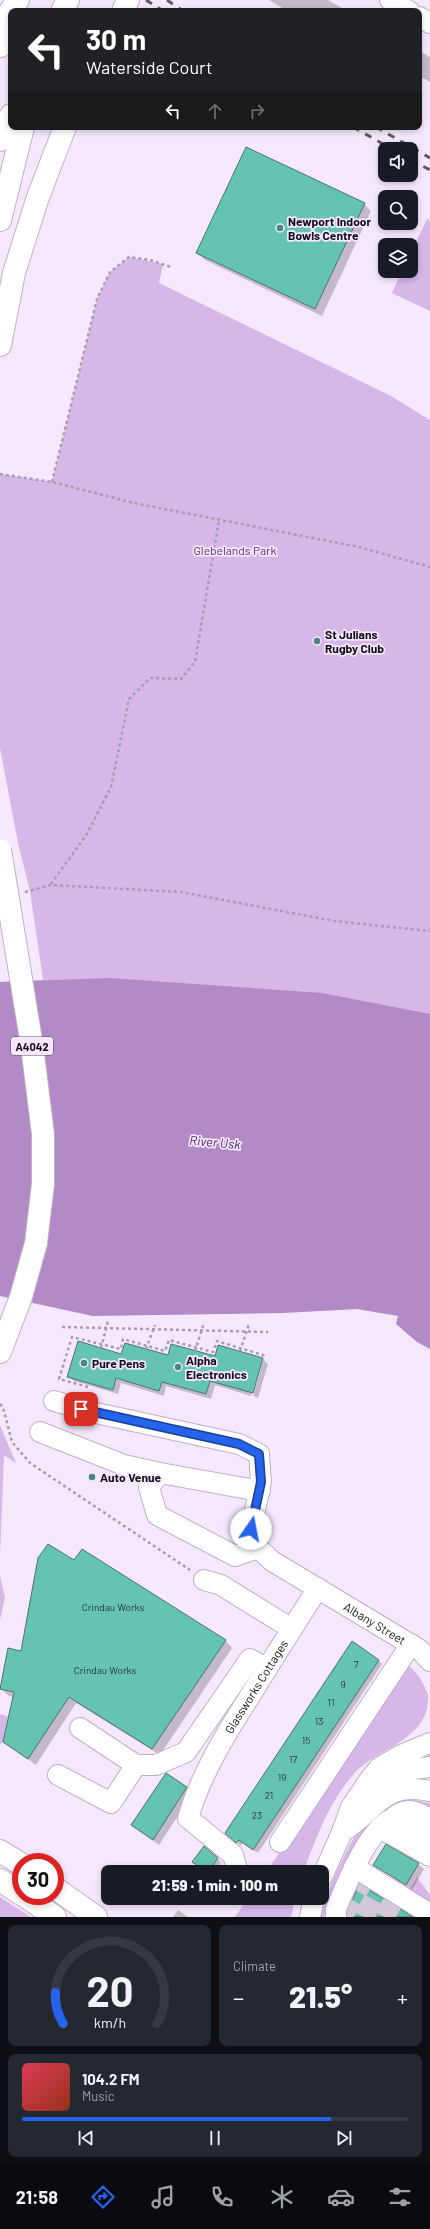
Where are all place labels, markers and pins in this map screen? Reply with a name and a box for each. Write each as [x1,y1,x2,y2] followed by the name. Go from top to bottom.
[288,214,372,242] place label: Newport Indoor Bowls Centre
[275,223,285,233] marker: Newport Indoor Bowls Centre
[325,627,384,655] place label: St Julians Rugby Club
[312,636,322,646] marker: St Julians Rugby Club
[186,1353,247,1381] place label: Alpha Electronics
[92,1356,145,1370] place label: Pure Pens
[79,1358,89,1368] marker: Pure Pens
[173,1362,183,1372] marker: Alpha Electronics
[64,1392,98,1426] pin
[100,1470,162,1484] place label: Auto Venue
[87,1472,97,1482] marker: Auto Venue

